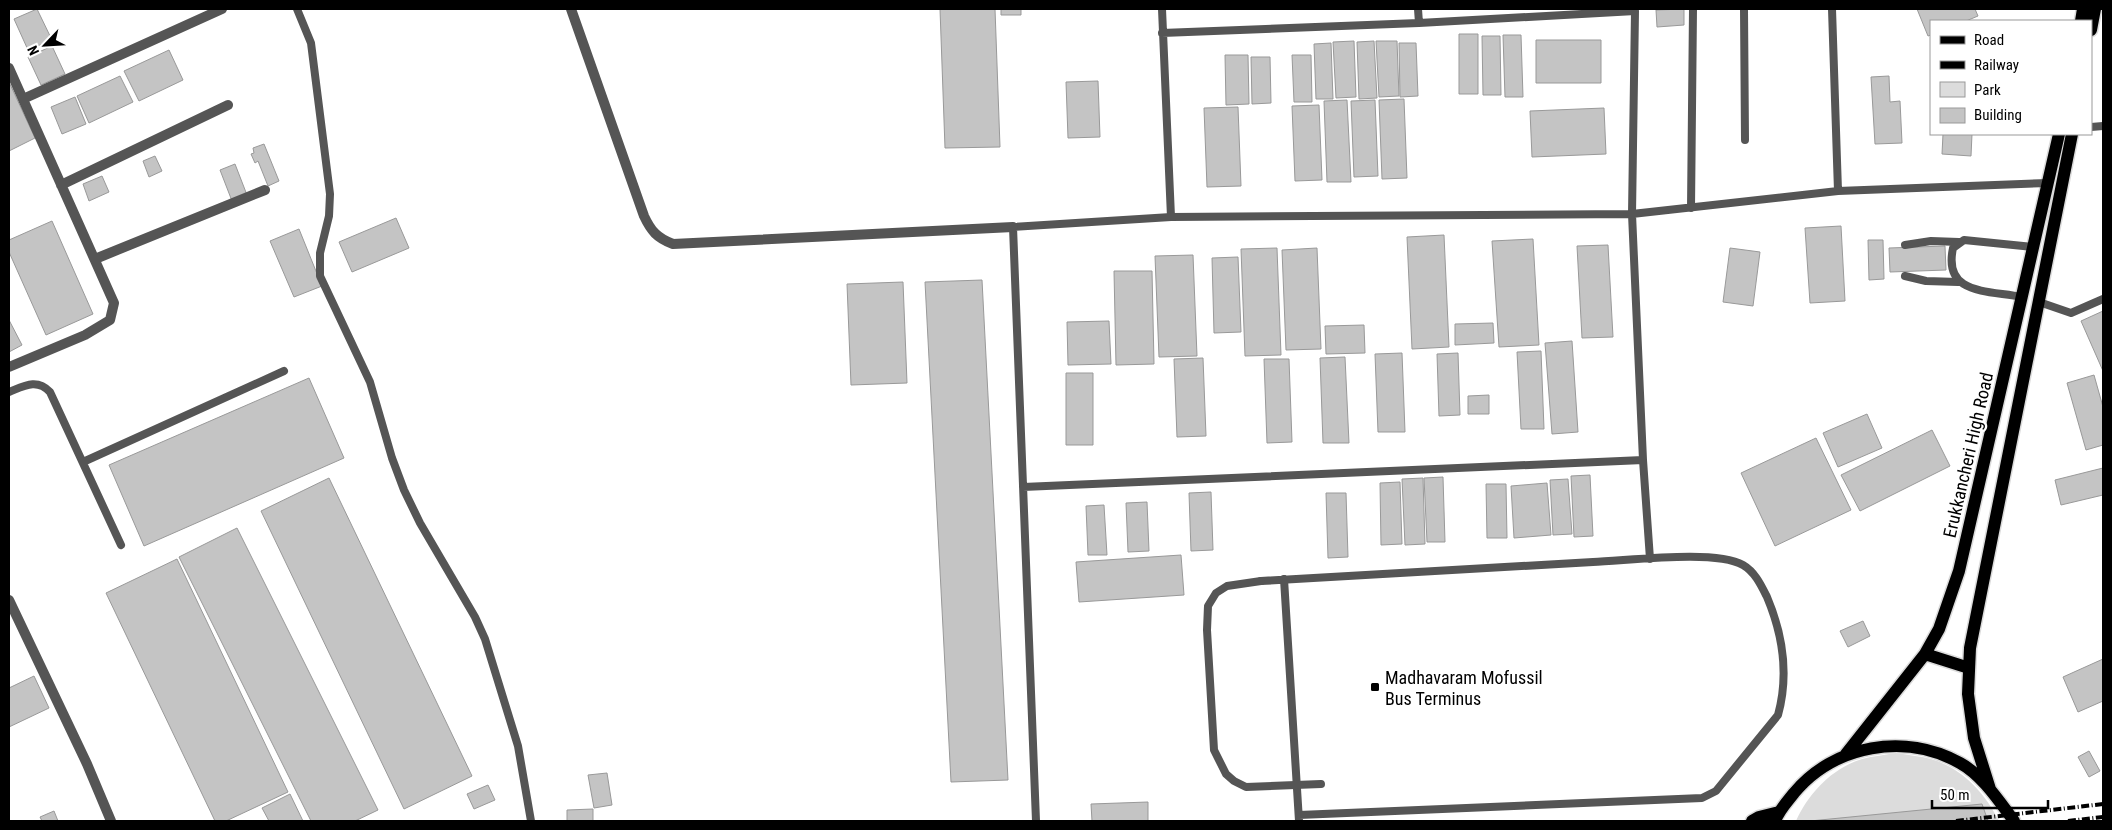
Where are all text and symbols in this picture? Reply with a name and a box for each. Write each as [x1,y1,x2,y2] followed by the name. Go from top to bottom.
[20,20,70,70] north arrow
[1930,20,2092,135] legend
[1974,31,2004,49] text: Road
[24,43,42,58] text: N
[1974,56,2019,74] text: Railway
[1974,81,2001,99] text: Park
[1974,106,2022,124] text: Building
[1939,370,1997,540] street label: Erukkancheri High Road
[1385,667,1543,709] place label: Madhavaram Mofussil Bus Terminus
[1369,681,1381,693] marker: Madhavaram Mofussil Bus Terminus
[1932,778,2048,810] scale bar
[1940,786,1970,804] text: 50 m

